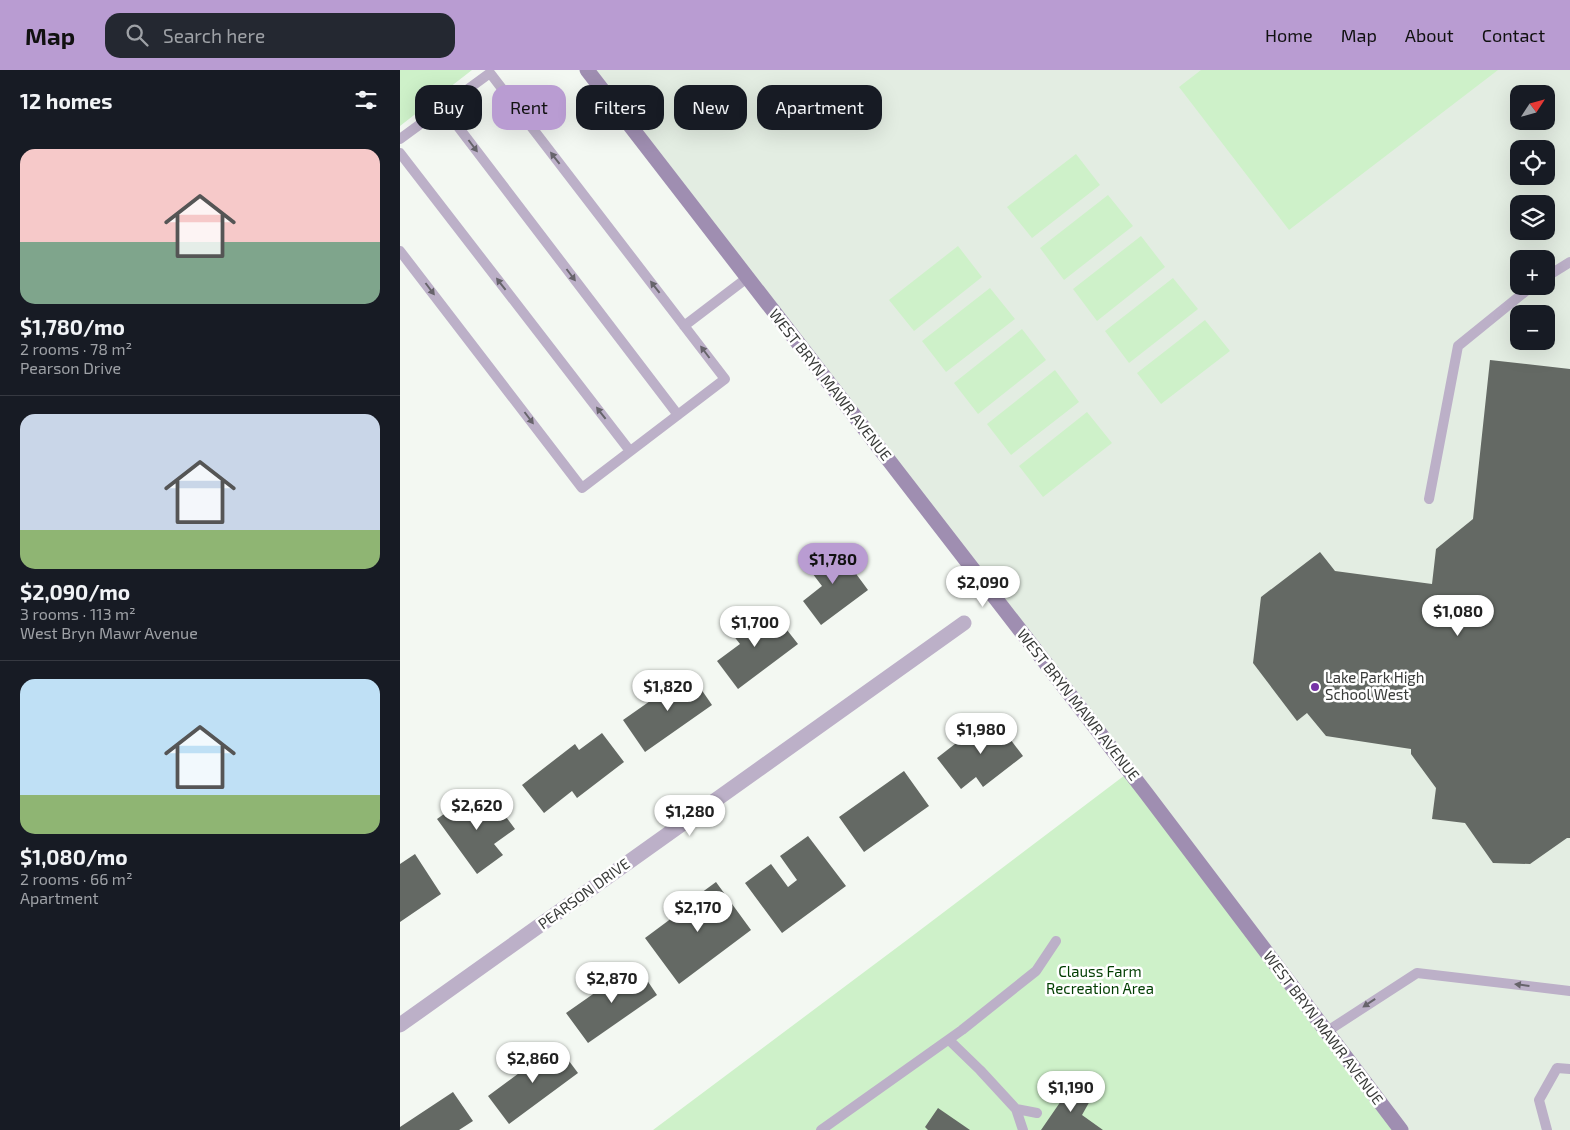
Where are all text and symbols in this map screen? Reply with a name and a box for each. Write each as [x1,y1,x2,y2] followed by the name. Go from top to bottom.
[105,13,455,58] search box
[25,21,75,50] text: Map
[123,21,151,49] icon: search
[163,24,265,47] text: Search here
[1265,24,1313,46] text: Home
[1341,24,1377,46] text: Map
[1405,24,1454,46] text: About
[1482,24,1545,46] text: Contact
[415,85,482,130] chip: Buy
[492,85,566,130] chip: Rent
[576,85,664,130] chip: Filters
[674,85,747,130] chip: New
[757,85,882,130] chip: Apartment
[1510,85,1555,130] north arrow
[1510,85,1555,350] map controls
[352,86,380,114] icon: filters
[20,88,112,113] text: 12 homes
[468,139,478,153] one-way arrow
[1510,140,1555,185] button: locate
[550,152,561,165] one-way arrow
[155,181,245,271] icon: home
[1510,195,1555,240] button: layers
[1510,250,1555,295] button: +
[566,268,577,281] one-way arrow
[496,278,507,291] one-way arrow
[649,281,660,294] one-way arrow
[424,283,435,296] one-way arrow
[766,305,896,464] street label: WEST BRYN MAWR AVENUE
[1510,305,1555,350] button: −
[20,314,125,339] text: $1,780/mo
[20,339,132,358] text: 2 rooms · 78 m²
[699,346,710,359] one-way arrow
[20,358,121,377] text: Pearson Drive
[595,407,606,420] one-way arrow
[523,411,534,424] one-way arrow
[155,447,245,537] icon: home
[792,542,874,585] pin: $1,780
[809,549,857,568] text: $1,780
[942,566,1024,608] pin: $2,090
[957,572,1009,591] text: $2,090
[20,579,130,604] text: $2,090/mo
[1417,594,1499,637] pin: $1,080
[1433,601,1483,620] text: $1,080
[20,604,136,623] text: 3 rooms · 113 m²
[714,606,796,648] pin: $1,700
[731,612,779,631] text: $1,700
[20,623,198,642] text: West Bryn Mawr Avenue
[1014,625,1144,784] street label: WEST BRYN MAWR AVENUE
[1325,668,1424,703] place label: Lake Park High School West
[627,670,709,712] pin: $1,820
[643,676,693,695] text: $1,820
[1309,681,1321,693] marker: Lake Park High School West
[155,712,245,802] icon: home
[940,712,1022,755] pin: $1,980
[956,719,1006,738] text: $1,980
[436,788,518,831] pin: $2,620
[649,794,731,837] pin: $1,280
[451,795,503,814] text: $2,620
[665,801,715,820] text: $1,280
[20,844,128,869] text: $1,080/mo
[534,854,633,932] street label: PEARSON DRIVE
[20,869,133,888] text: 2 rooms · 66 m²
[20,888,99,907] text: Apartment
[657,890,739,933] pin: $2,170
[674,897,722,916] text: $2,170
[1260,947,1387,1108] street label: WEST BRYN MAWR AVENUE
[571,962,653,1004] pin: $2,870
[1046,962,1154,997] park label: Clauss Farm Recreation Area
[587,968,637,987] text: $2,870
[1513,981,1529,989] one-way arrow
[1362,998,1376,1008] one-way arrow
[492,1042,574,1084] pin: $2,860
[507,1048,559,1067] text: $2,860
[1030,1070,1112,1113] pin: $1,190
[1048,1077,1094,1096] text: $1,190

